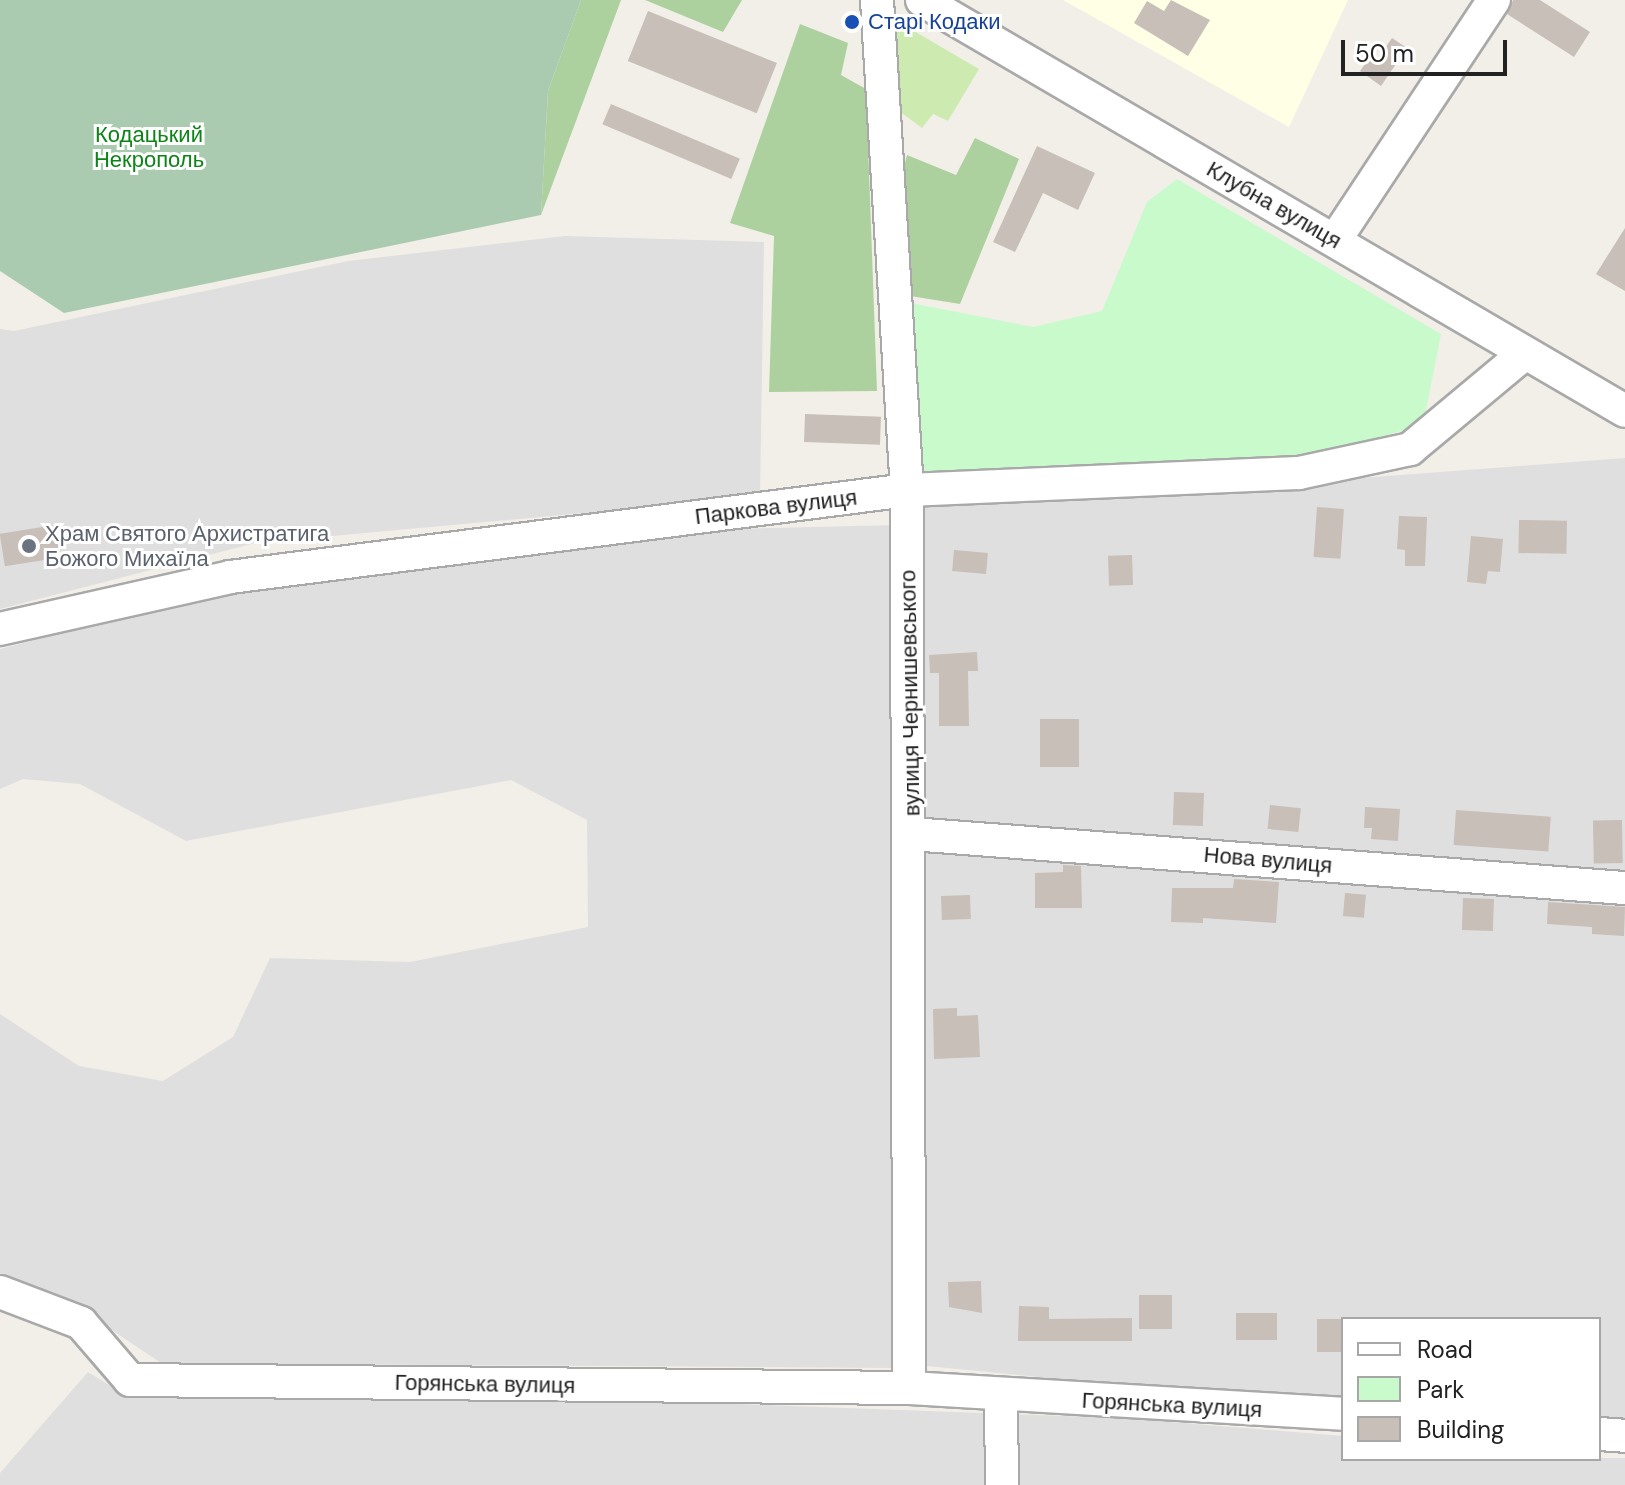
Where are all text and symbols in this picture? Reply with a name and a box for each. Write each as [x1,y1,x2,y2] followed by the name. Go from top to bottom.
[868,9,1000,35] place label: Старі Кодаки
[843,13,861,31] marker: Старі Кодаки
[1345,24,1511,74] scale bar
[1355,38,1414,69] text: 50 m
[94,121,204,172] park label: Кодацький Некрополь
[1202,156,1346,254] street label: Клубна вулиця
[693,484,859,530] street label: Паркова вулиця
[45,520,329,572] place label: Храм Святого Архистратига Божого Михаїла
[20,537,38,555] marker: Храм Святого Архистратига Божого Михаїла
[895,570,925,816] street label: вулиця Чернишевського
[1203,841,1333,879] street label: Нова вулиця
[1341,1317,1601,1461] legend
[1417,1334,1473,1365] text: Road
[394,1369,576,1399] street label: Горянська вулиця
[1417,1374,1464,1405] text: Park
[1081,1387,1263,1423] street label: Горянська вулиця
[1417,1414,1504,1445] text: Building

